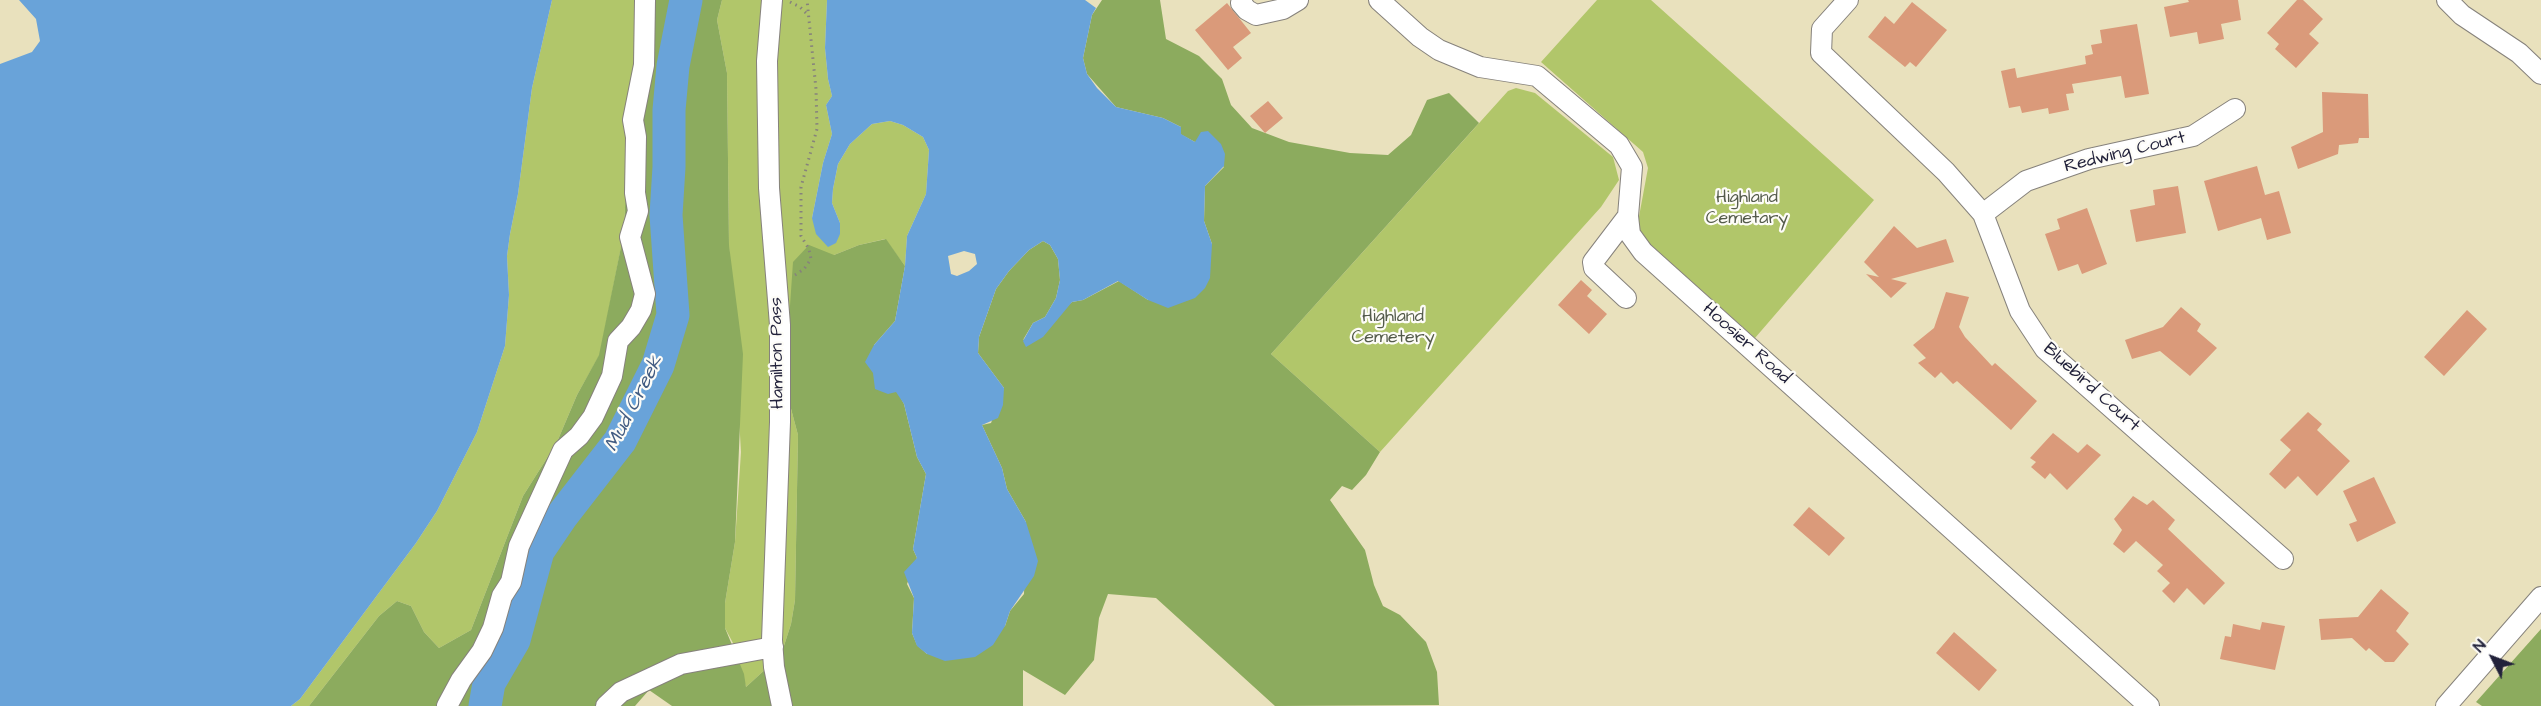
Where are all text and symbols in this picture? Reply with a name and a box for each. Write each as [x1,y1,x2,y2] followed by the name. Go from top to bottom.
[2062,128,2188,178] street label: Redwing Court
[1706,187,1788,230] park label: Highland Cemetary
[766,297,790,409] street label: Hamilton Pass
[1697,299,1795,389] street label: Hoosier Road
[1351,306,1435,348] park label: Highland Cemetery
[2038,339,2144,437] street label: Bluebird Court
[601,352,669,456] water label: Mud Creek
[2463,628,2523,688] north arrow
[2468,635,2491,657] text: N

